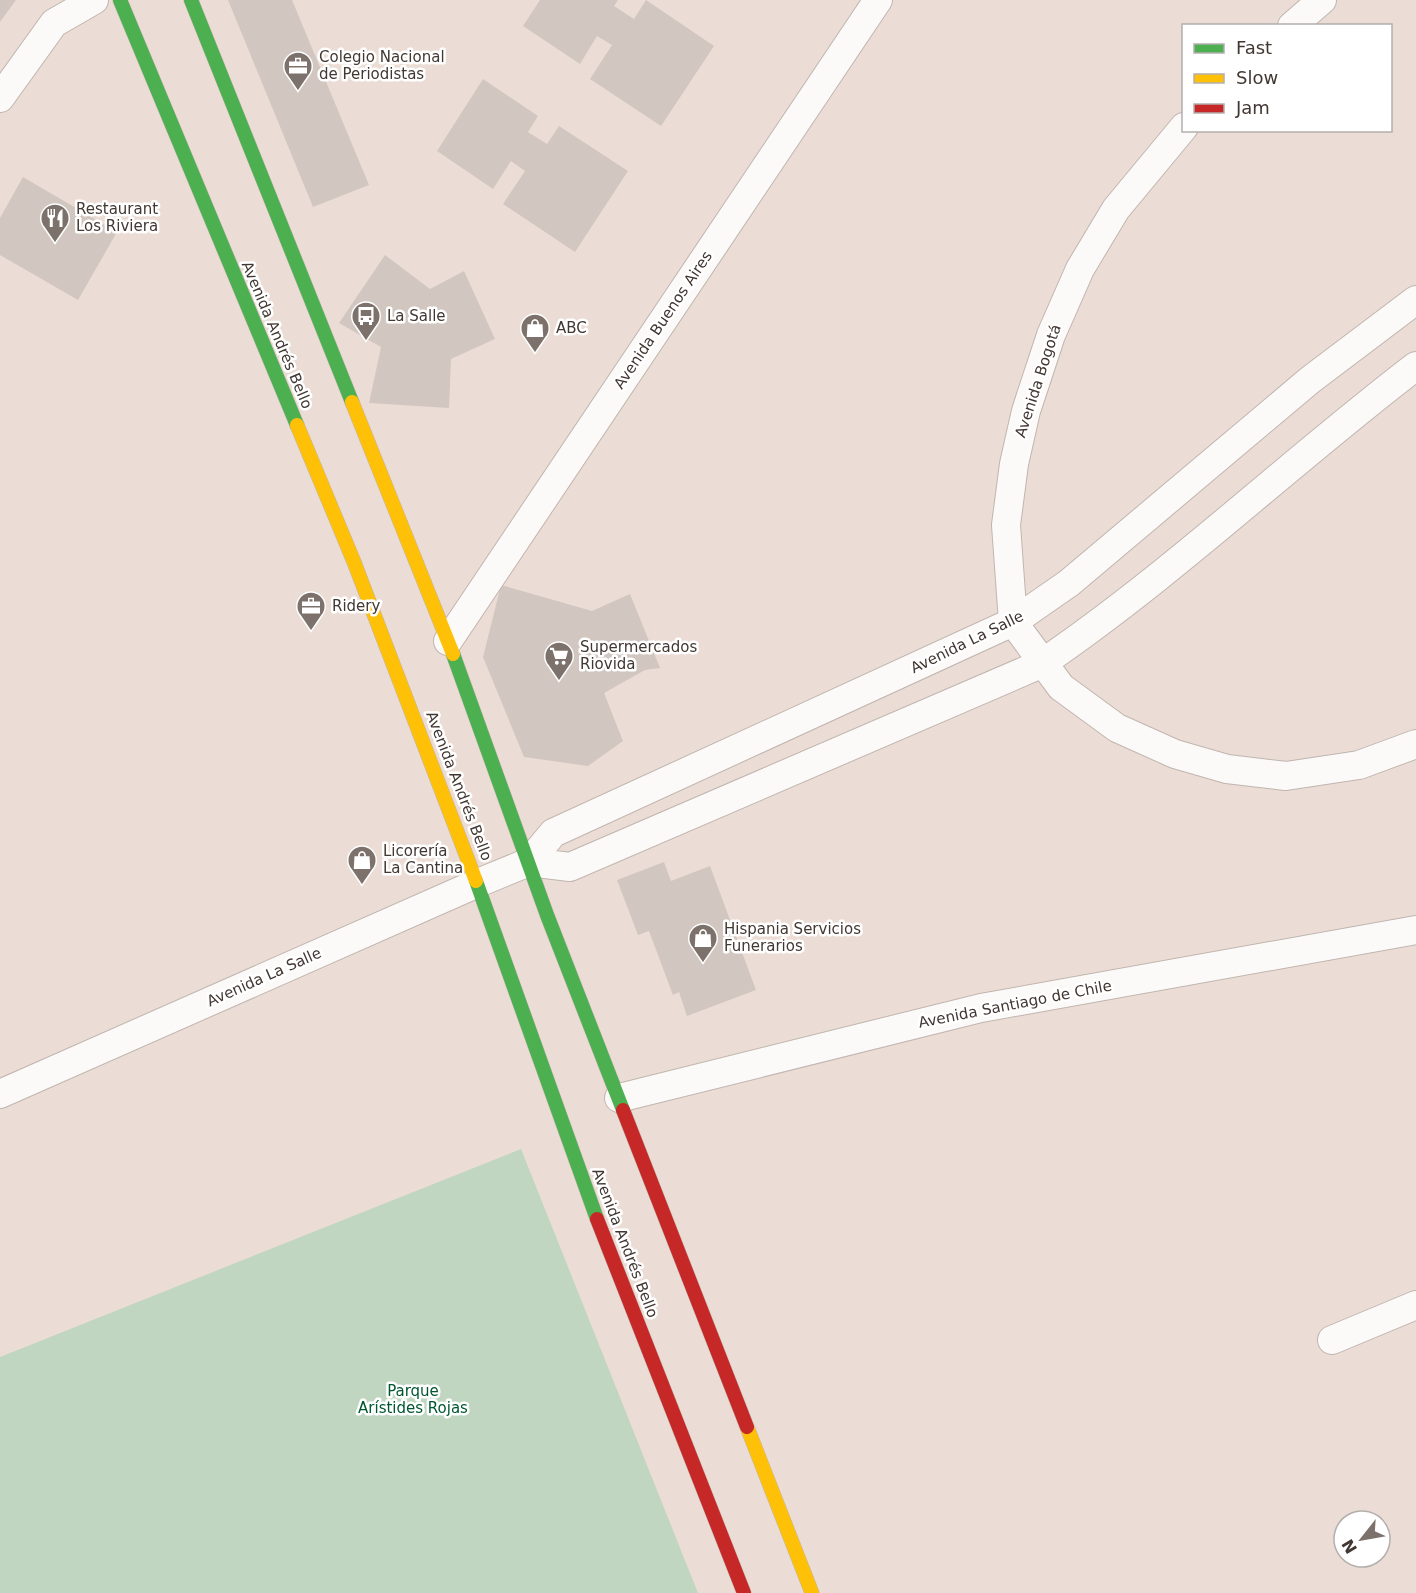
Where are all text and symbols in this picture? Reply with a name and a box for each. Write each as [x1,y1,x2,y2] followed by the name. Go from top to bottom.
[1182,24,1392,132] legend
[1236,37,1272,58] text: Fast
[319,48,445,83] place label: Colegio Nacional de Periodistas
[282,50,314,92] office icon: Colegio Nacional de Periodistas
[1236,67,1278,88] text: Slow
[1235,97,1270,118] text: Jam
[76,200,158,235] place label: Restaurant Los Riviera
[39,202,71,244] restaurant icon: Restaurant Los Riviera
[610,248,716,392] street label: Avenida Buenos Aires
[238,258,316,412] street label: Avenida Andrés Bello
[350,300,382,342] bus stop icon: La Salle
[387,307,446,325] place label: La Salle
[519,312,551,354] shop icon: ABC
[556,319,587,337] place label: ABC
[1011,322,1065,440] street label: Avenida Bogotá
[295,590,327,632] office icon: Ridery
[332,597,381,615] place label: Ridery
[908,607,1026,677] street label: Avenida La Salle
[580,638,697,673] place label: Supermercados Riovida
[543,640,575,682] supermarket icon: Supermercados Riovida
[422,709,496,863] street label: Avenida Andrés Bello
[383,842,463,877] place label: Licorería La Cantina
[346,844,378,886] shop icon: Licorería La Cantina
[724,920,861,955] place label: Hispania Servicios Funerarios
[687,922,719,964] shop icon: Hispania Servicios Funerarios
[204,944,324,1010] street label: Avenida La Salle
[917,976,1113,1032] street label: Avenida Santiago de Chile
[588,1166,662,1320] street label: Avenida Andrés Bello
[358,1382,468,1417] park label: Parque Arístides Rojas
[1332,1509,1392,1569] north arrow
[1338,1536,1361,1557] text: N

